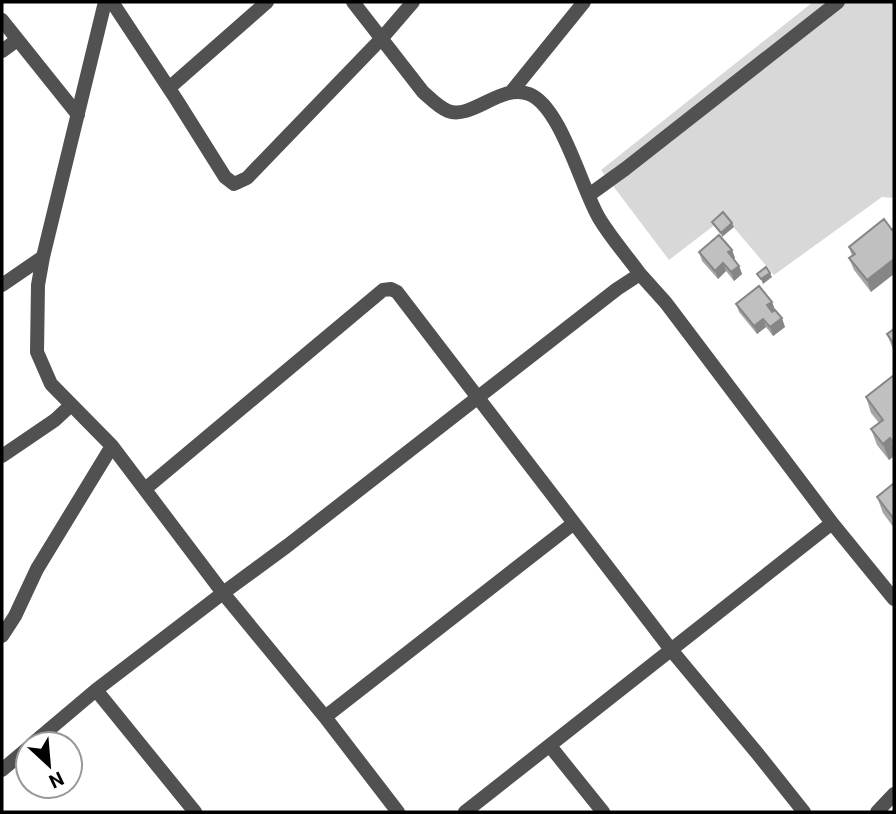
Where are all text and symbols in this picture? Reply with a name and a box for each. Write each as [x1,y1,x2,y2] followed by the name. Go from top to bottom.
[14,730,84,800] north arrow
[45,767,67,793] text: N

